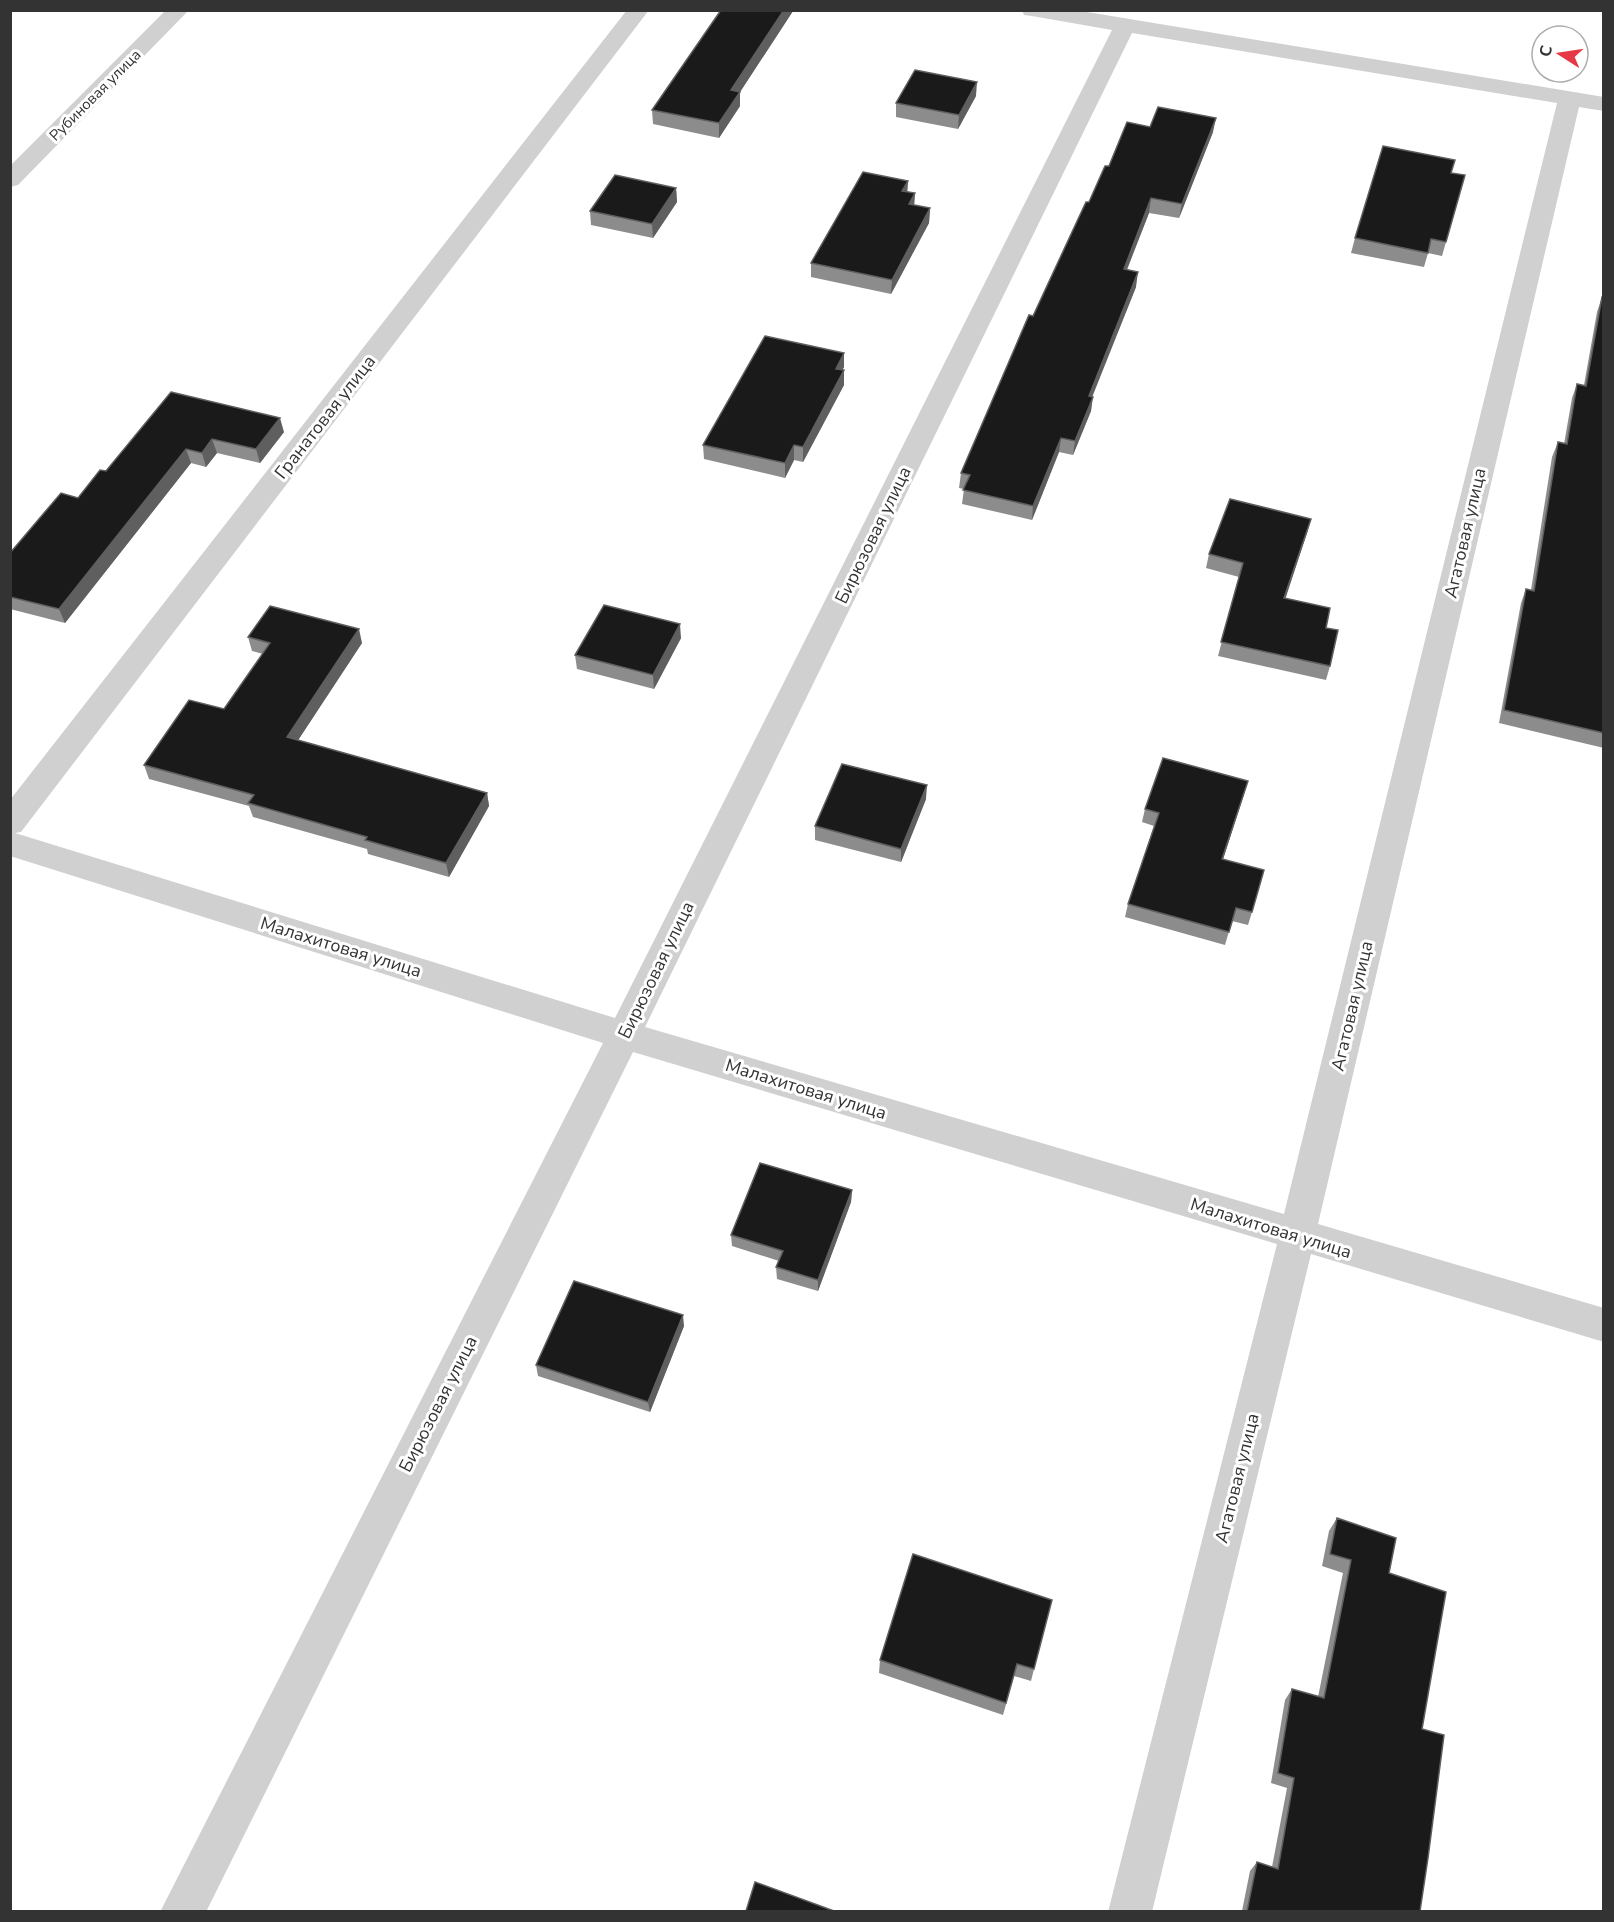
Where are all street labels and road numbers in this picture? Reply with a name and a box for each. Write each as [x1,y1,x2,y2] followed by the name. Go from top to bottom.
[45,45,145,145] street label: Рубиновая улица
[269,350,381,484] street label: Гранатовая улица
[829,462,917,608] street label: Бирюзовая улица
[1438,466,1492,600] street label: Агатовая улица
[612,897,700,1043] street label: Бирюзовая улица
[257,911,425,983] street label: Малахитовая улица
[1325,939,1379,1073] street label: Агатовая улица
[722,1053,890,1125] street label: Малахитовая улица
[1187,1192,1355,1264] street label: Малахитовая улица
[393,1332,483,1476] street label: Бирюзовая улица
[1209,1411,1265,1545] street label: Агатовая улица

